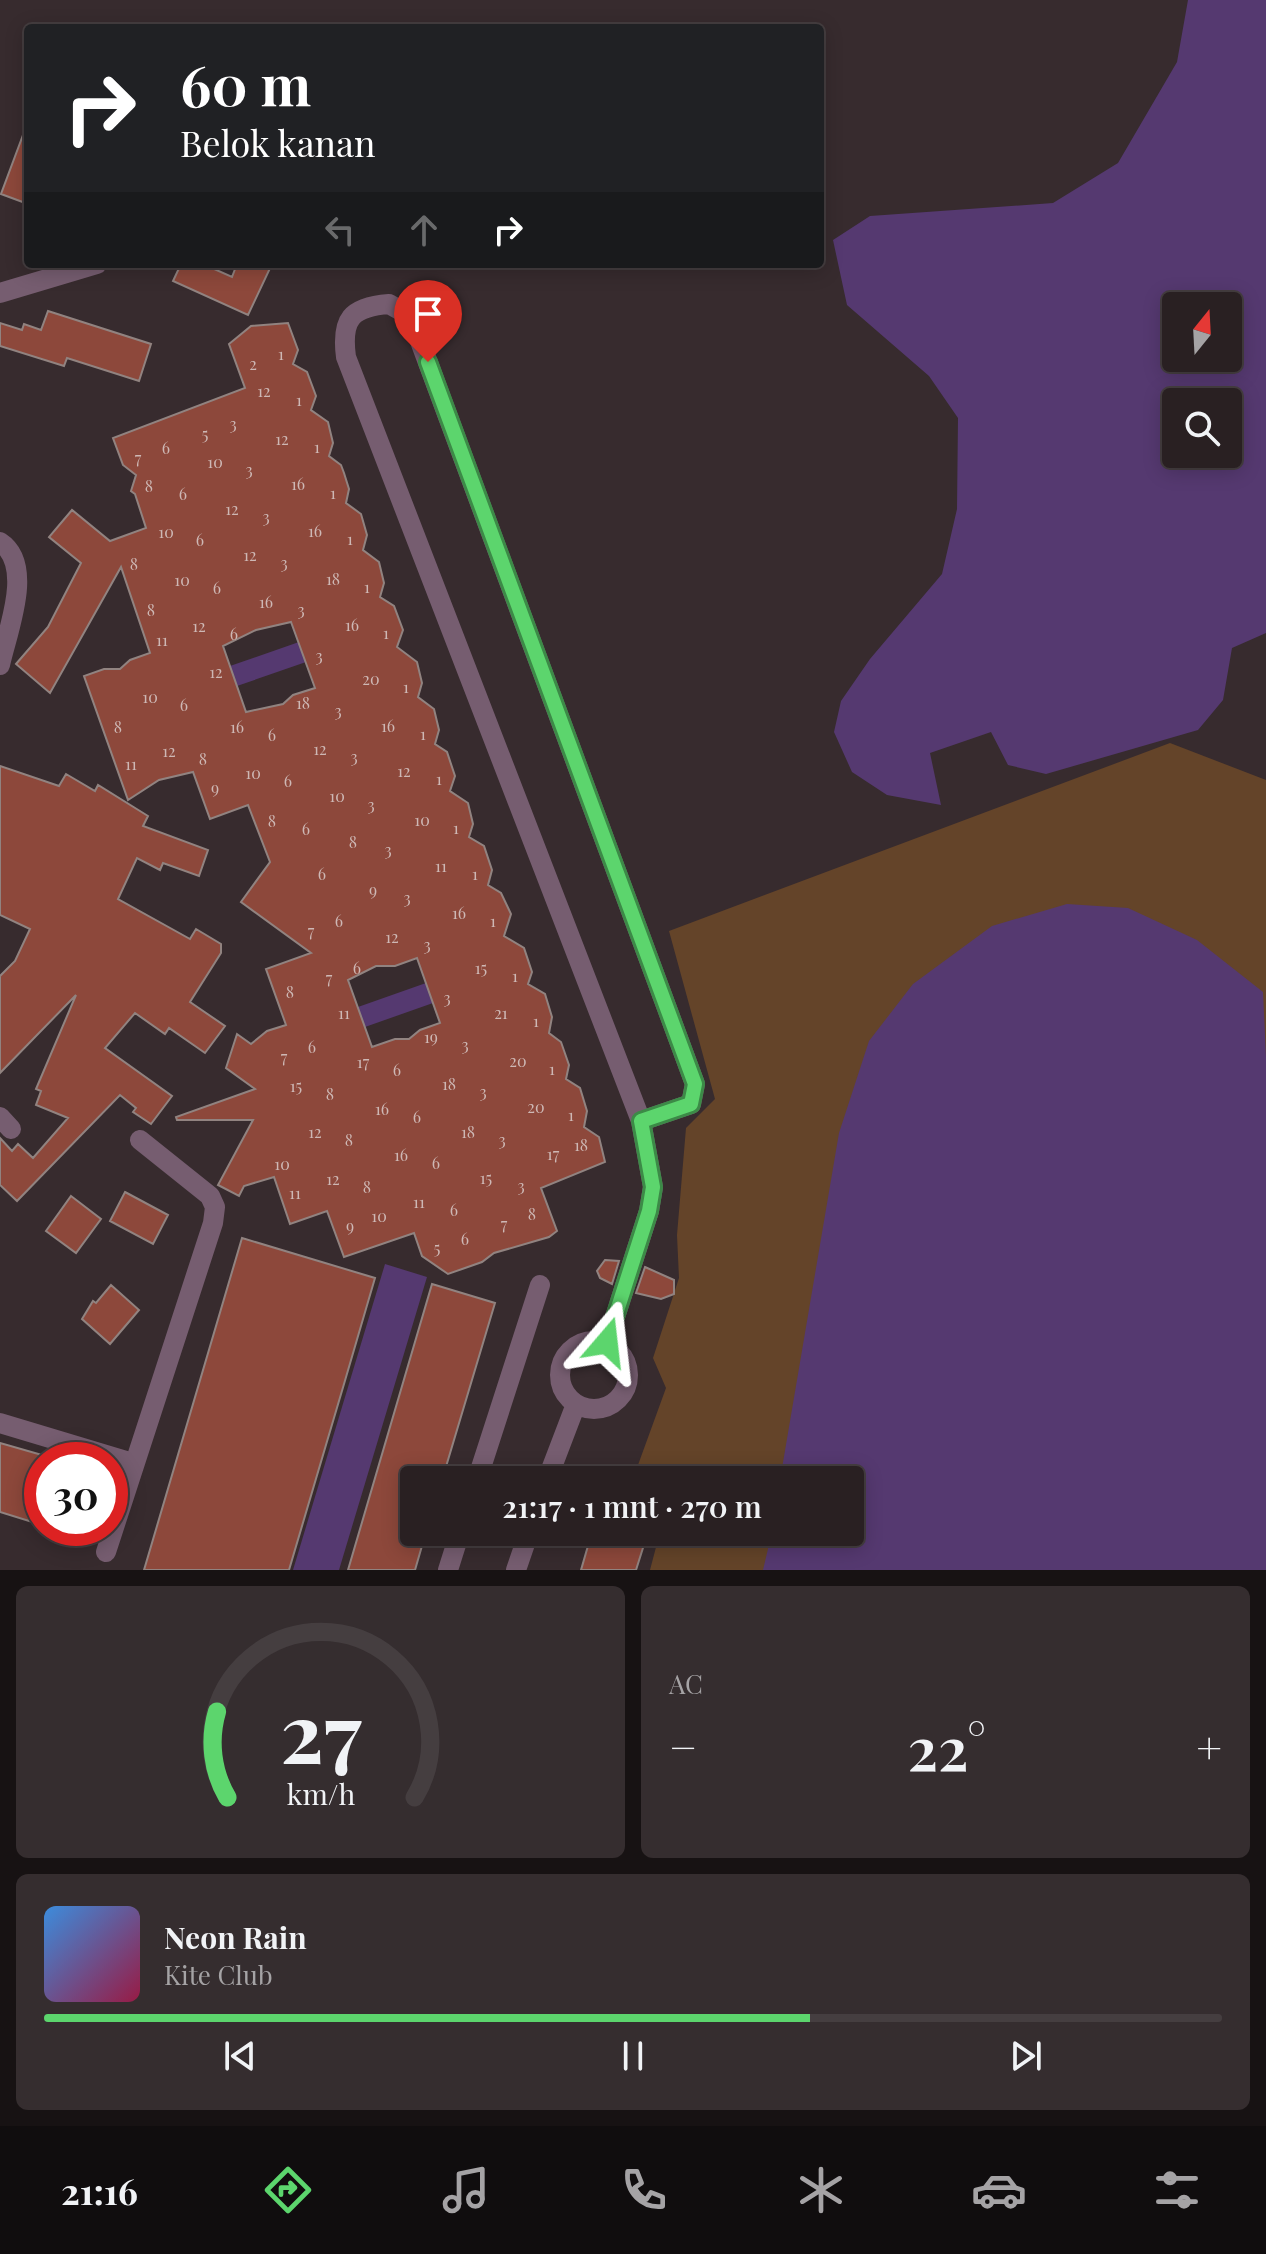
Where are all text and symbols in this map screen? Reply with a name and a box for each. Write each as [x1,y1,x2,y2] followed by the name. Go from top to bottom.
[180,46,311,121] text: 60 m
[48,56,152,160] icon: right
[180,118,375,166] text: Belok kanan
[318,208,362,252] icon: left
[402,208,446,252] icon: ahead
[486,208,530,252] icon: right
[394,280,462,362] pin
[406,292,450,336] icon: arrive
[1162,292,1242,372] north arrow
[1162,292,1242,468] map controls
[278,343,284,364] house number: 1
[249,353,257,374] house number: 2
[257,380,271,401] house number: 12
[1162,388,1242,468] button: search
[296,389,302,410] house number: 1
[229,413,237,434] house number: 3
[202,423,208,444] house number: 5
[275,428,289,449] house number: 12
[314,436,320,457] house number: 1
[162,437,170,458] house number: 6
[135,447,142,468] house number: 7
[207,451,223,472] house number: 10
[245,459,253,480] house number: 3
[291,473,305,494] house number: 16
[145,475,153,496] house number: 8
[330,482,336,503] house number: 1
[179,483,187,504] house number: 6
[225,498,239,519] house number: 12
[262,506,270,527] house number: 3
[308,520,322,541] house number: 16
[158,521,174,542] house number: 10
[347,528,353,549] house number: 1
[196,529,204,550] house number: 6
[243,544,257,565] house number: 12
[280,552,288,573] house number: 3
[130,553,138,574] house number: 8
[326,568,340,589] house number: 18
[174,569,190,590] house number: 10
[364,576,370,597] house number: 1
[213,577,221,598] house number: 6
[259,591,273,612] house number: 16
[147,599,155,620] house number: 8
[297,599,305,620] house number: 3
[345,614,359,635] house number: 16
[192,615,206,636] house number: 12
[383,622,389,643] house number: 1
[230,623,238,644] house number: 6
[156,629,168,650] house number: 11
[315,645,323,666] house number: 3
[209,661,223,682] house number: 12
[362,668,380,689] house number: 20
[403,676,409,697] house number: 1
[142,686,158,707] house number: 10
[296,692,310,713] house number: 18
[180,694,188,715] house number: 6
[334,700,342,721] house number: 3
[381,715,395,736] house number: 16
[114,716,122,737] house number: 8
[230,716,244,737] house number: 16
[420,723,426,744] house number: 1
[268,724,276,745] house number: 6
[313,738,327,759] house number: 12
[162,740,176,761] house number: 12
[350,746,358,767] house number: 3
[199,748,207,769] house number: 8
[125,753,137,774] house number: 11
[397,760,411,781] house number: 12
[245,762,261,783] house number: 10
[436,768,442,789] house number: 1
[284,770,292,791] house number: 6
[211,777,219,798] house number: 9
[329,785,345,806] house number: 10
[367,794,375,815] house number: 3
[414,809,430,830] house number: 10
[268,810,276,831] house number: 8
[453,817,459,838] house number: 1
[302,818,310,839] house number: 6
[349,831,357,852] house number: 8
[384,839,392,860] house number: 3
[435,855,447,876] house number: 11
[318,863,326,884] house number: 6
[472,863,478,884] house number: 1
[369,879,377,900] house number: 9
[403,887,411,908] house number: 3
[452,902,466,923] house number: 16
[335,910,343,931] house number: 6
[490,910,496,931] house number: 1
[308,920,315,941] house number: 7
[385,926,399,947] house number: 12
[423,934,431,955] house number: 3
[353,957,361,978] house number: 6
[475,957,487,978] house number: 15
[512,965,518,986] house number: 1
[326,967,333,988] house number: 7
[286,981,294,1002] house number: 8
[443,987,451,1008] house number: 3
[338,1002,350,1023] house number: 11
[494,1002,508,1023] house number: 21
[533,1010,539,1031] house number: 1
[424,1026,438,1047] house number: 19
[461,1034,469,1055] house number: 3
[308,1036,316,1057] house number: 6
[281,1046,288,1067] house number: 7
[509,1050,527,1071] house number: 20
[357,1051,370,1072] house number: 17
[549,1058,555,1079] house number: 1
[393,1059,401,1080] house number: 6
[442,1073,456,1094] house number: 18
[290,1075,302,1096] house number: 15
[479,1081,487,1102] house number: 3
[326,1083,334,1104] house number: 8
[527,1096,545,1117] house number: 20
[375,1098,389,1119] house number: 16
[568,1104,574,1125] house number: 1
[413,1106,421,1127] house number: 6
[308,1121,322,1142] house number: 12
[461,1121,475,1142] house number: 18
[345,1129,353,1150] house number: 8
[498,1129,506,1150] house number: 3
[574,1134,588,1155] house number: 18
[547,1143,560,1164] house number: 17
[394,1144,408,1165] house number: 16
[432,1152,440,1173] house number: 6
[274,1153,290,1174] house number: 10
[480,1167,492,1188] house number: 15
[326,1168,340,1189] house number: 12
[517,1175,525,1196] house number: 3
[363,1176,371,1197] house number: 8
[289,1182,301,1203] house number: 11
[413,1191,425,1212] house number: 11
[450,1199,458,1220] house number: 6
[528,1203,536,1224] house number: 8
[371,1205,387,1226] house number: 10
[501,1213,508,1234] house number: 7
[346,1215,354,1236] house number: 9
[461,1228,469,1249] house number: 6
[434,1237,440,1258] house number: 5
[565,1300,649,1384] position arrow
[24,1442,128,1546] speed limit sign: 30
[502,1486,762,1526] text: 21:17 · 1 mnt · 270 m
[669,1666,703,1701] text: AC
[280,1674,361,1785] text: 27
[907,1706,986,1786] text: 22°
[669,1716,697,1775] text: −
[1196,1716,1222,1775] text: +
[286,1774,355,1812] text: km/h
[164,1917,307,1957] text: Neon Rain
[164,1957,273,1992] text: Kite Club
[218,2034,262,2078] icon: previous
[611,2034,655,2078] icon: pause
[1004,2034,1048,2078] icon: next
[260,2162,316,2218] icon: directions
[438,2162,494,2218] icon: music
[616,2162,672,2218] icon: phone
[793,2162,849,2218] icon: climate
[971,2162,1027,2218] icon: car
[1149,2162,1205,2218] icon: filters
[61,2166,138,2214] text: 21:16

